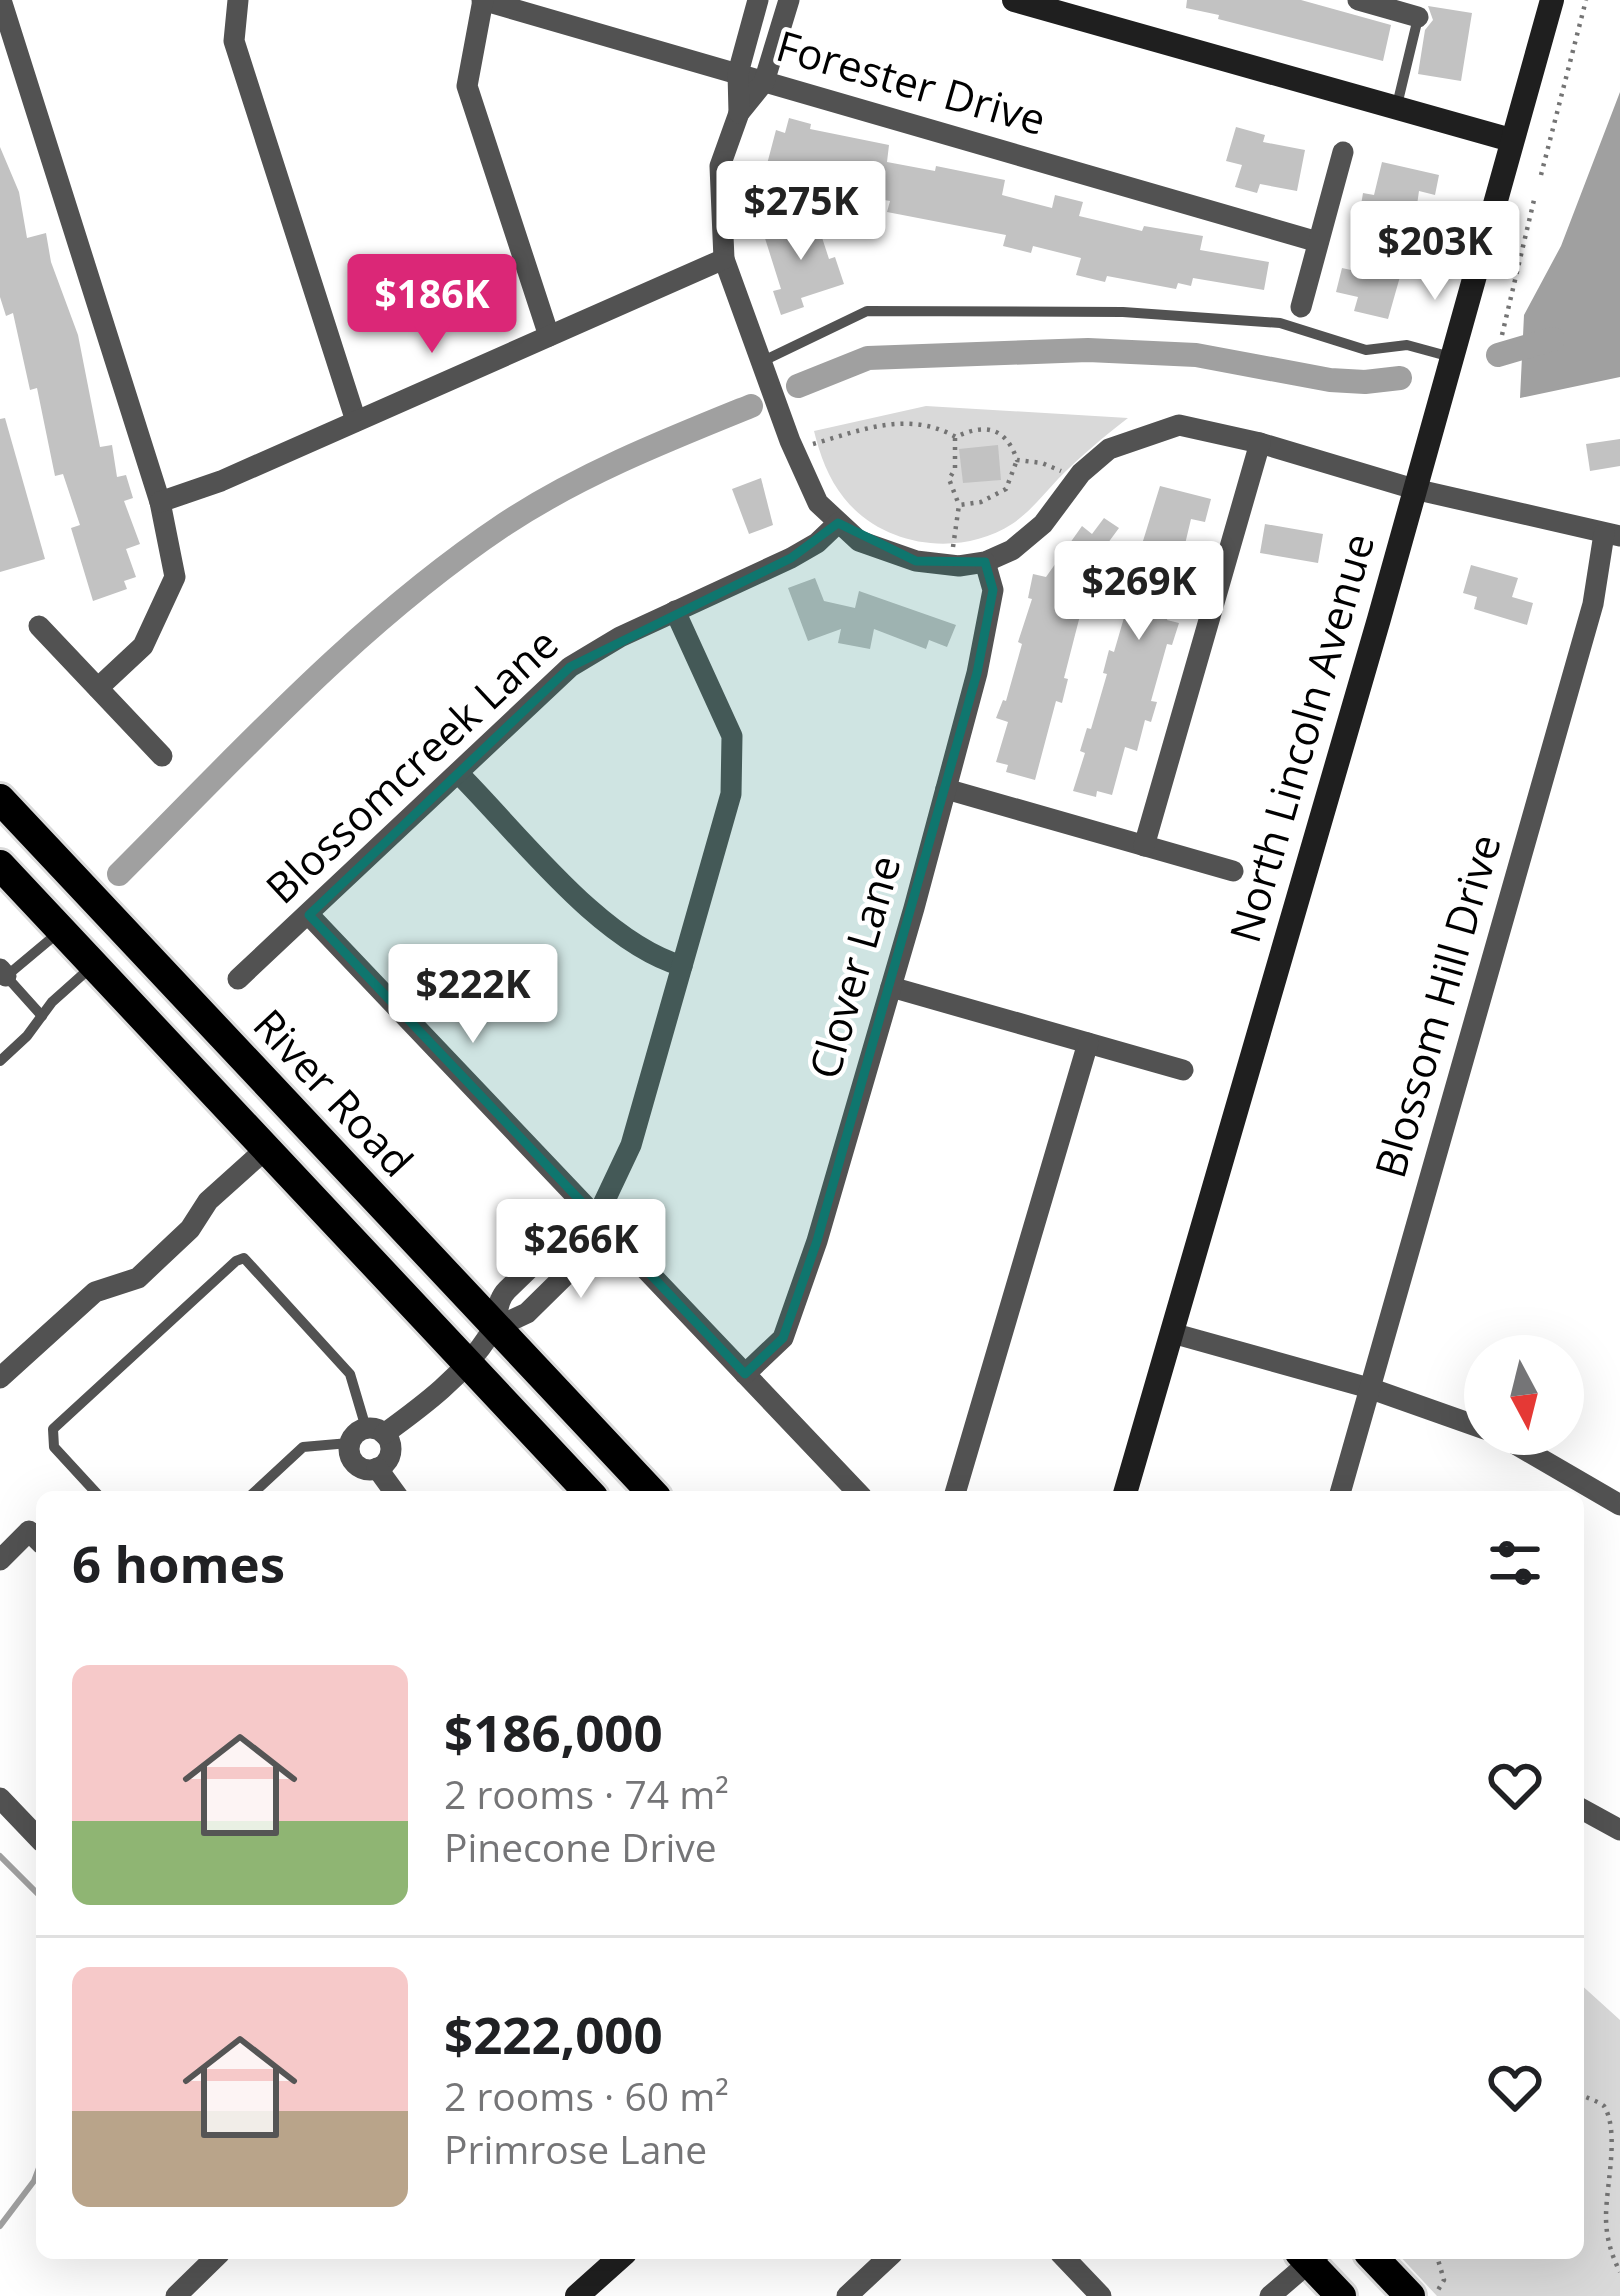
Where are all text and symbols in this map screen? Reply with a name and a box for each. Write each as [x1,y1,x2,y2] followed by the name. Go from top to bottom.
[770,16,1052,147] street label: Forester Drive
[717,161,885,263] pin: $275K
[743,173,859,226] text: $275K
[1351,201,1519,303] pin: $203K
[1377,213,1493,266] text: $203K
[348,254,516,356] pin: $186K
[374,266,490,319] text: $186K
[1215,526,1386,949] street label: North Lincoln Avenue
[1055,541,1223,643] pin: $269K
[1081,553,1197,606] text: $269K
[253,615,569,915] street label: Blossomcreek Lane
[1360,827,1513,1184] street label: Blossom Hill Drive
[795,848,913,1085] street label: Clover Lane
[389,944,557,1046] pin: $222K
[415,956,531,1009] text: $222K
[242,996,426,1188] street label: River Road
[497,1199,665,1301] pin: $266K
[523,1211,639,1264] text: $266K
[1464,1335,1584,1455] north arrow
[1464,1335,1584,1455] map controls
[72,1528,285,1598] text: 6 homes
[1482,1530,1548,1596] icon: filters
[444,1697,663,1767] text: $186,000
[168,1713,312,1857] icon: home
[1482,1752,1548,1818] icon: heart
[444,1767,729,1820] text: 2 rooms · 74 m²
[444,1820,717,1873] text: Pinecone Drive
[444,1999,663,2069] text: $222,000
[168,2015,312,2159] icon: home
[1482,2054,1548,2120] icon: heart
[444,2069,729,2122] text: 2 rooms · 60 m²
[444,2122,707,2175] text: Primrose Lane

